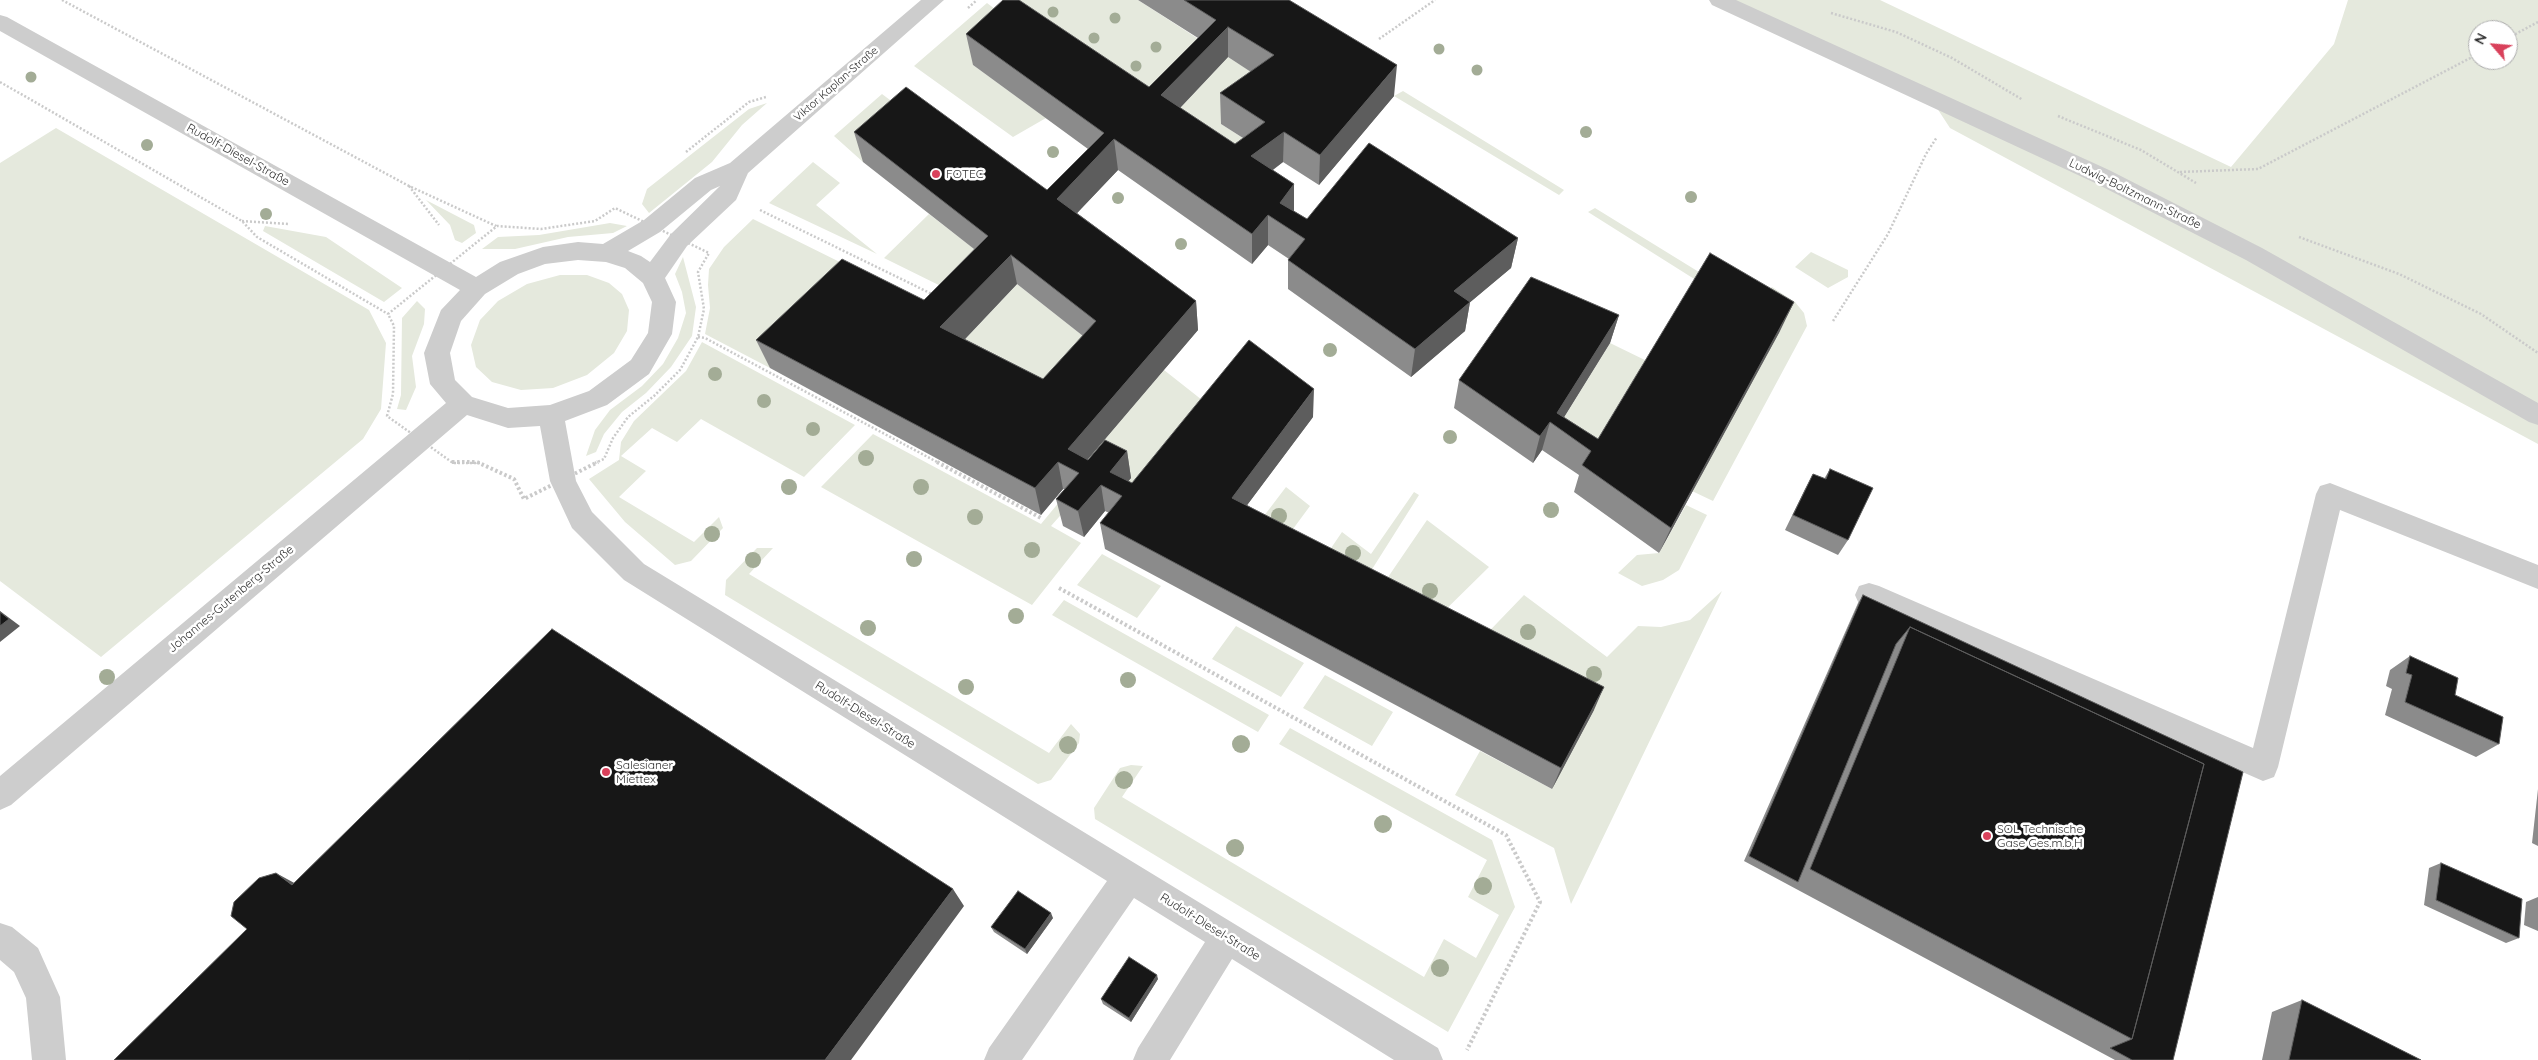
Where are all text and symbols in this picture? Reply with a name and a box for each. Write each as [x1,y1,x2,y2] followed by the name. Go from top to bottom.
[2468,20,2518,70] north arrow
[2470,30,2491,47] text: N
[791,44,881,124] street label: Viktor Kaplan-Straße
[184,121,292,189] street label: Rudolf-Diesel-Straße
[2067,156,2203,232] street label: Ludwig-Boltzmann-Straße
[946,167,984,181] place label: FOTEC
[930,168,942,180] marker: FOTEC
[165,542,297,656] street label: Johannes-Gutenberg-Straße
[812,678,918,752] street label: Rudolf-Diesel-Straße
[616,758,673,786] place label: Salesianer Miettex
[600,766,612,778] marker: Salesianer Miettex
[1997,822,2083,850] place label: SOL Technische Gase Ges.m.b.H
[1981,830,1993,842] marker: SOL Technische Gase Ges.m.b.H
[1157,890,1263,964] street label: Rudolf-Diesel-Straße

